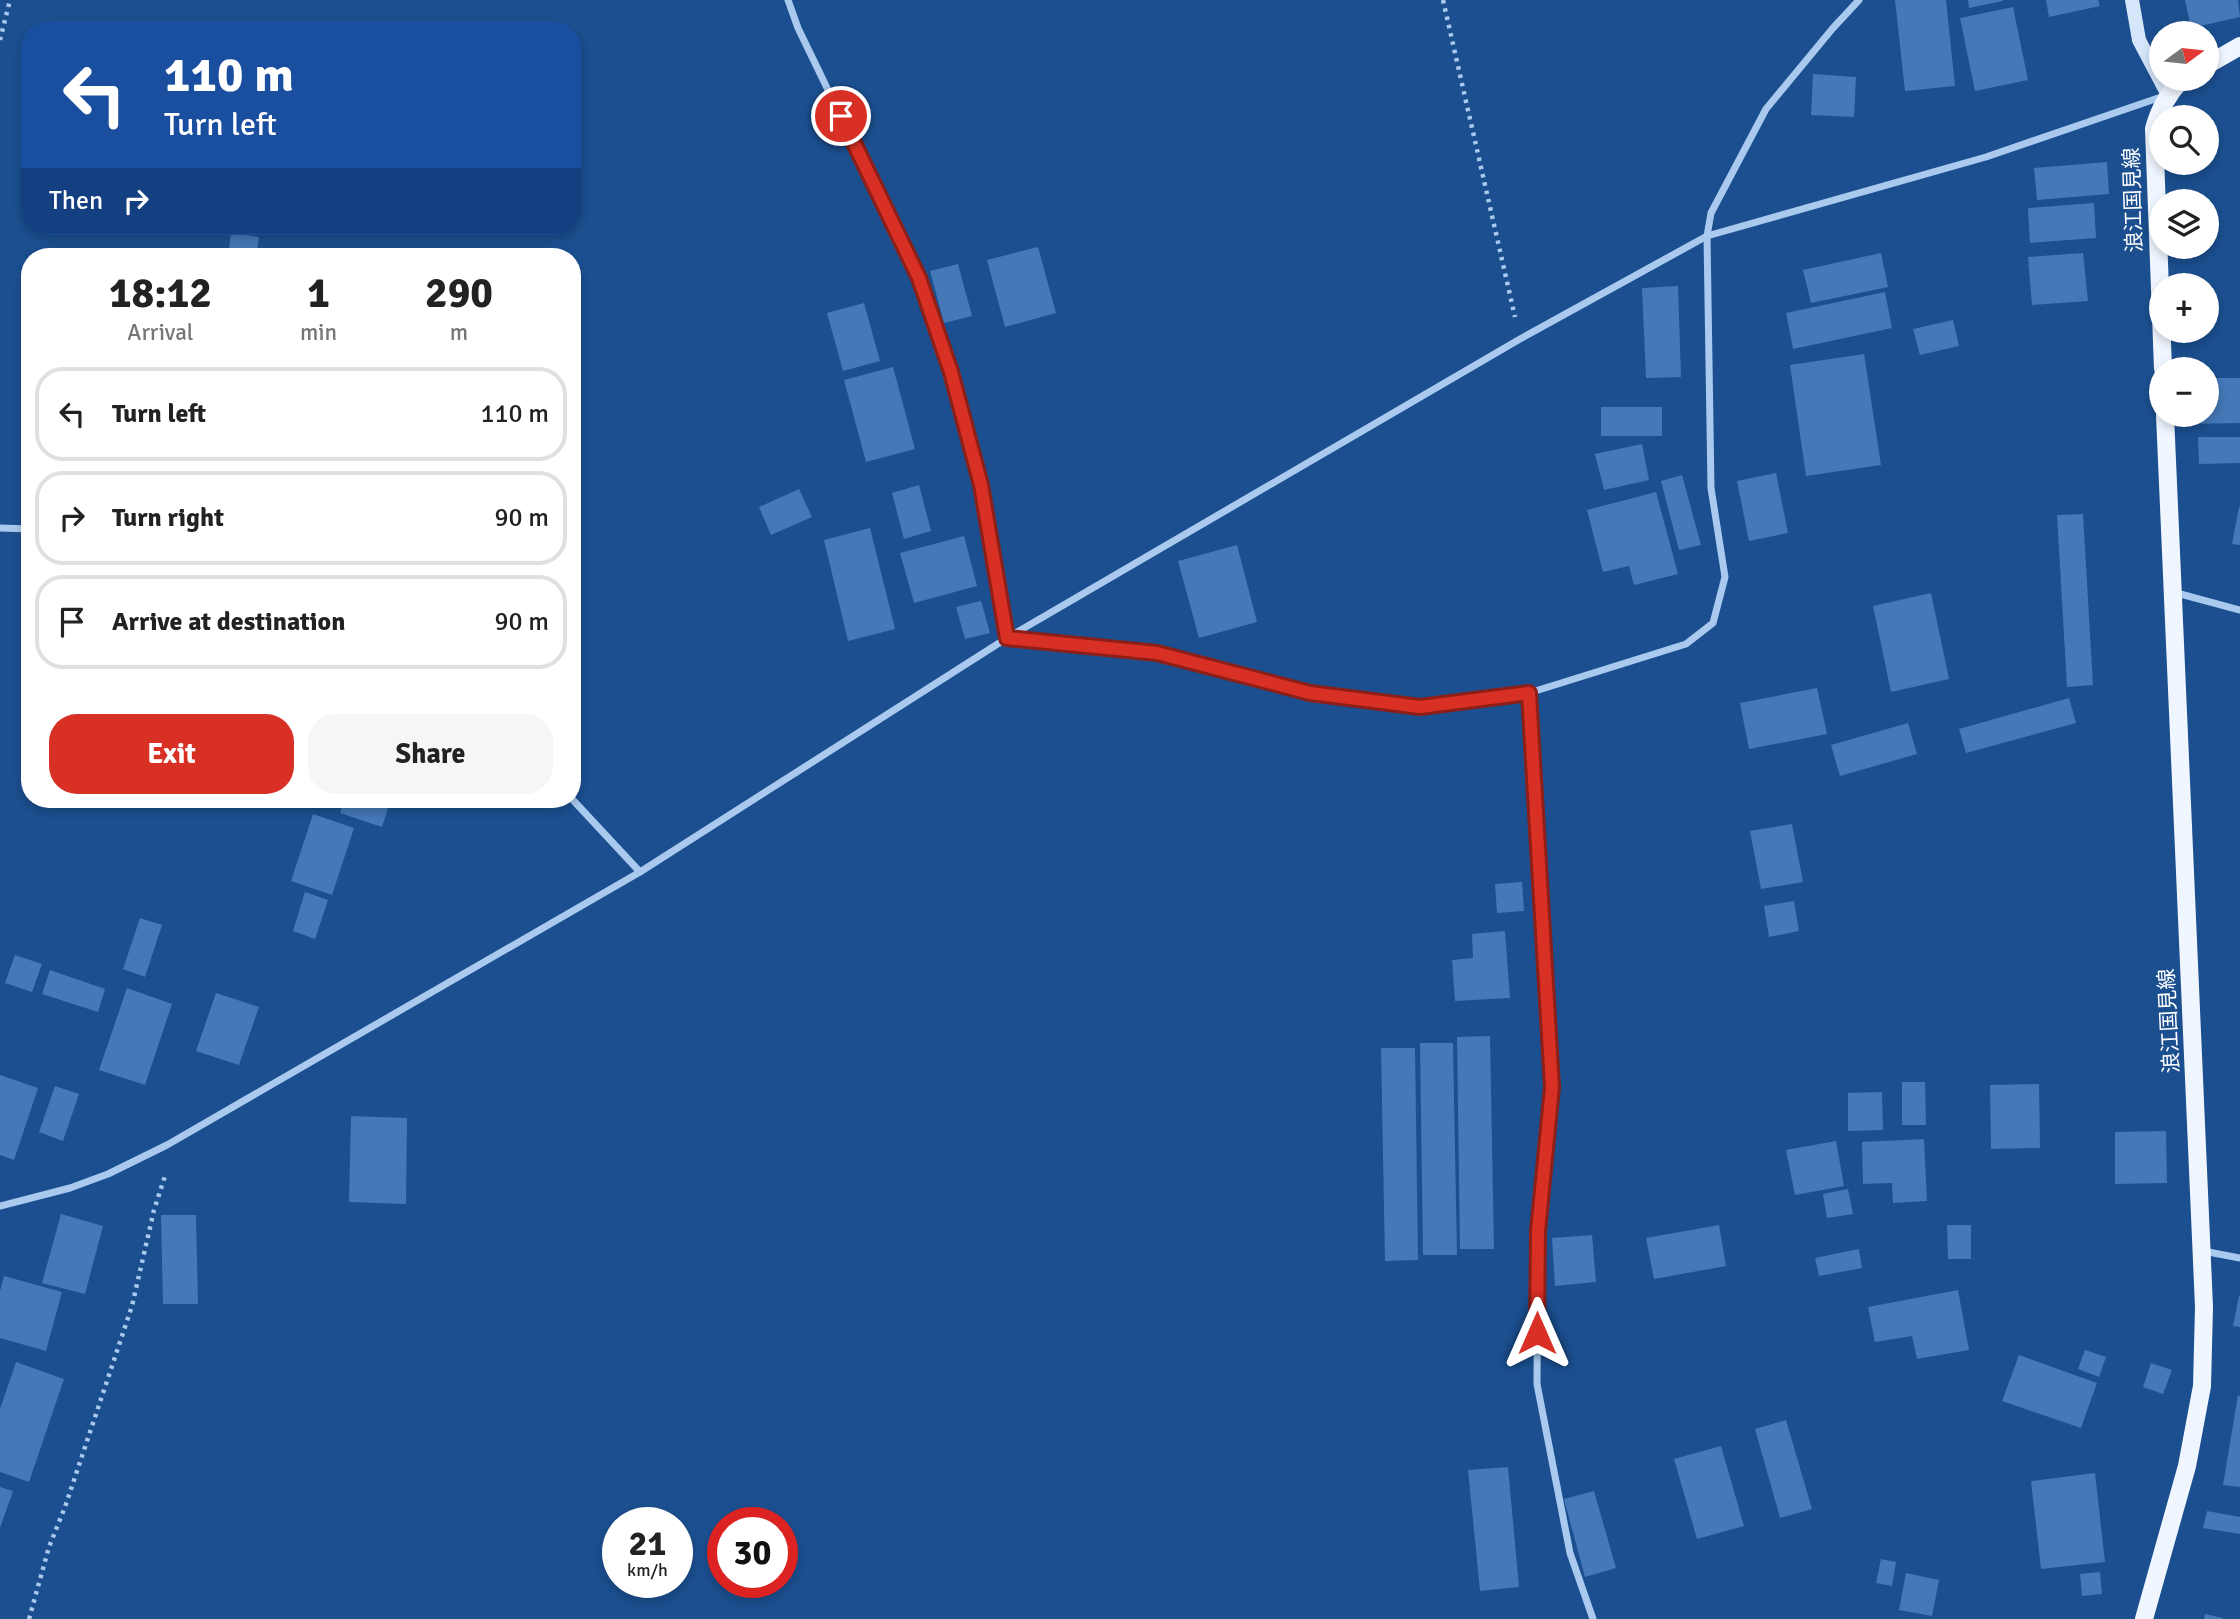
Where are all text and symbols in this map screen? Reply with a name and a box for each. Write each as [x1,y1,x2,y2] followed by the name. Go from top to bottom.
[2149,21,2219,91] north arrow
[2149,21,2219,427] map controls
[164,45,294,105] text: 110 m
[49,49,140,140] icon: left
[811,86,871,146] pin
[822,97,860,135] icon: arrive
[164,105,277,144] text: Turn left
[2149,105,2219,175] button: search
[2118,147,2148,253] street label: 浪江国見線
[117,182,155,220] icon: right
[49,185,103,217] text: Then
[2149,189,2219,259] button: layers
[109,268,212,319] text: 18:12
[307,268,330,319] text: 1
[425,268,493,319] text: 290
[2149,273,2219,343] button: +
[127,318,194,347] text: Arrival
[300,318,337,347] text: min
[450,318,468,347] text: m
[2149,357,2219,427] button: −
[53,395,91,433] icon: left
[112,398,206,430] text: Turn left
[480,398,549,430] text: 110 m
[53,499,91,537] icon: right
[112,502,224,534] text: Turn right
[494,502,549,534] text: 90 m
[53,603,91,641] icon: arrive
[112,606,345,638] text: Arrive at destination
[494,606,549,638] text: 90 m
[49,714,294,794] button: Exit
[308,714,553,794] button: Share
[2153,968,2185,1074] street label: 浪江国見線
[1500,1296,1574,1370] position arrow
[707,1507,798,1598] speed limit sign: 30
[629,1522,666,1565] text: 21
[627,1559,668,1581] text: km/h

